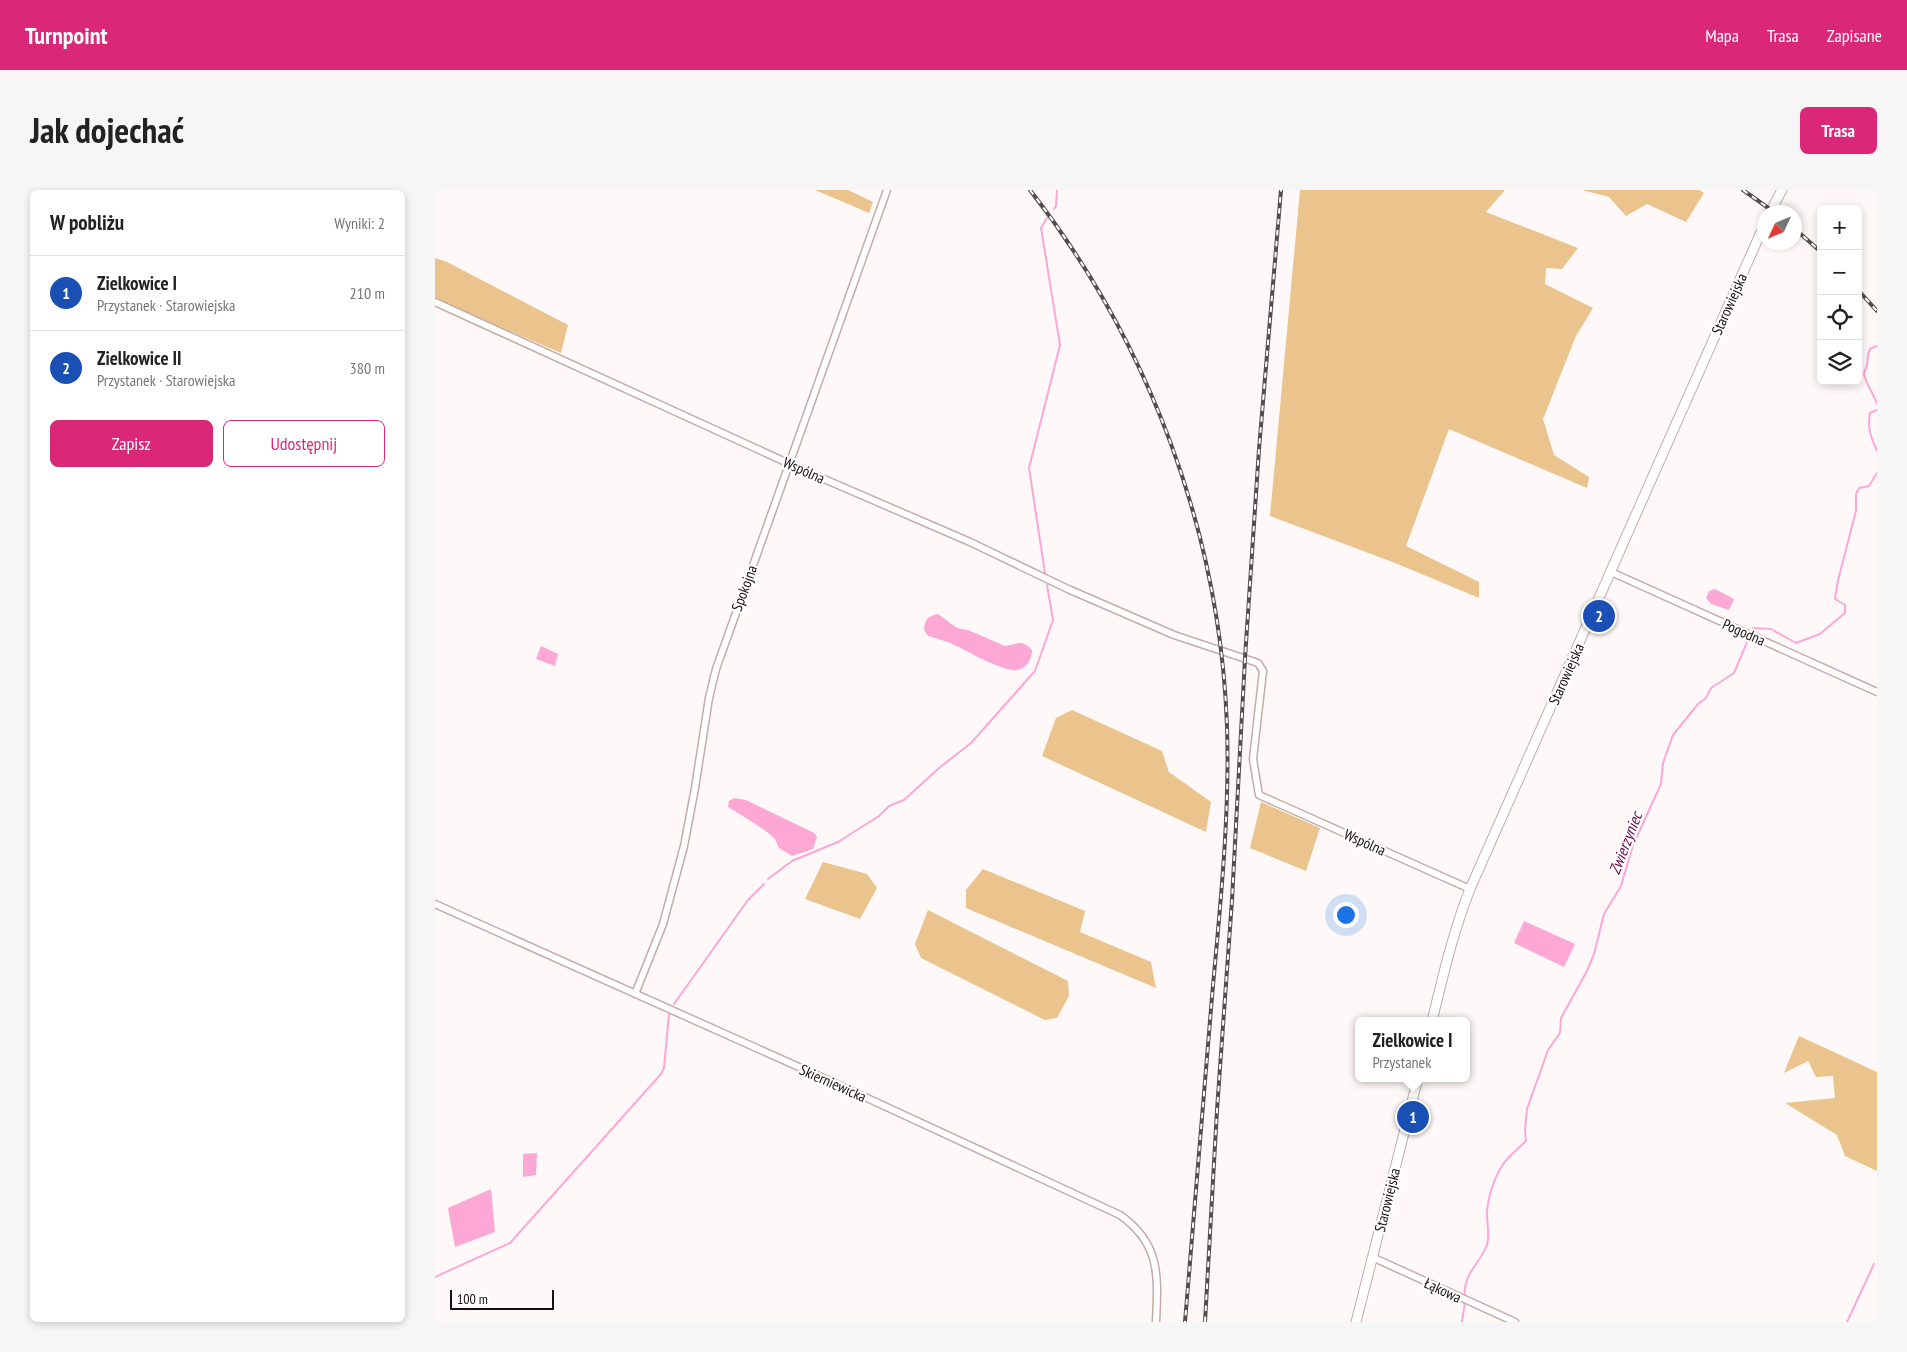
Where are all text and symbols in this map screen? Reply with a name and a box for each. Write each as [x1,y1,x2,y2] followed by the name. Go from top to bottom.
[25,20,107,51] text: Turnpoint
[1705,24,1739,47] text: Mapa
[1767,24,1799,47] text: Trasa
[1827,24,1882,47] text: Zapisane
[30,107,184,153] text: Jak dojechać
[1800,107,1877,154] button: Trasa
[1757,205,1802,250] north arrow
[1817,205,1862,385] map controls
[1817,205,1862,250] button: +
[50,209,124,236] text: W pobliżu
[334,213,385,233] text: Wyniki: 2
[1817,250,1862,295] button: −
[1707,270,1751,338] street label: Starowiejska
[97,271,177,295] text: Zielkowice I
[62,283,70,303] text: 1
[350,283,385,303] text: 210 m
[97,295,235,315] text: Przystanek · Starowiejska
[1817,295,1862,340] button: locate
[1817,340,1862,385] button: layers
[97,346,182,370] text: Zielkowice II
[62,358,70,378] text: 2
[350,358,385,378] text: 380 m
[97,370,235,390] text: Przystanek · Starowiejska
[50,420,213,467] button: Zapisz
[223,420,385,467] button: Udostępnij
[780,452,828,488] street label: Wspólna
[727,562,761,614] street label: Spokojna
[1583,597,1615,635] pin: 2
[1720,614,1768,650] street label: Pogodna
[1544,640,1588,708] street label: Starowiejska
[1604,807,1647,877] water label: Zwierzyniec
[1341,824,1389,860] street label: Wspólna
[1333,902,1359,928] your location
[1355,1017,1470,1082] popup
[1373,1028,1453,1052] text: Zielkowice I
[1373,1052,1431,1072] text: Przystanek
[797,1060,869,1106] street label: Skierniewicka
[1397,1098,1429,1136] pin: 1
[1370,1166,1404,1234] street label: Starowiejska
[1421,1273,1465,1307] street label: Łąkowa
[450,1287,554,1310] scale bar
[457,1290,488,1308] text: 100 m

